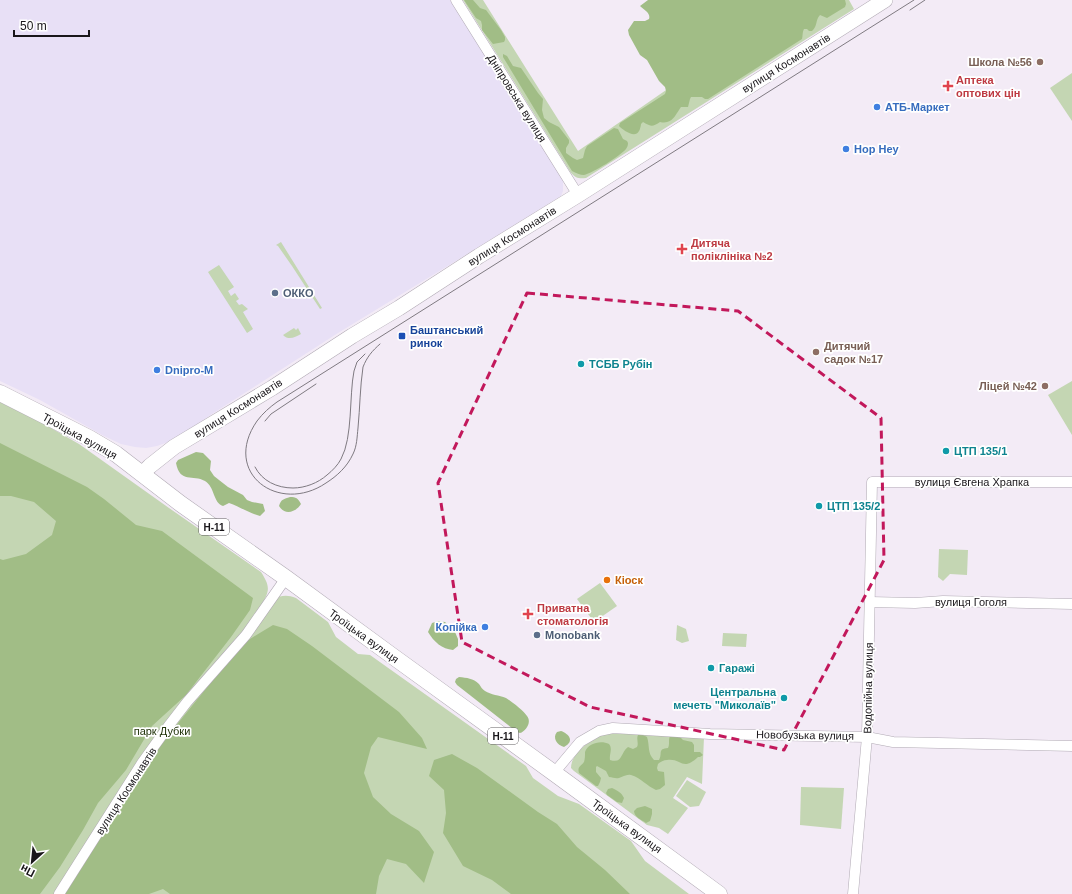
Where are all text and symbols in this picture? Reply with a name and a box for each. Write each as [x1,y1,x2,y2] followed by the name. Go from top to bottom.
[14,12,89,38] scale bar
[20,19,47,33] text: 50 m
[740,31,832,95] street label: вулиця Космонавтів
[485,52,549,144] street label: Дніпровська вулиця
[968,56,1032,68] place label: Школа №56
[1035,57,1045,67] marker: Школа №56
[956,74,1021,99] place label: Аптека оптових цін
[943,81,953,91] marker: Аптека оптових цін
[885,101,950,113] place label: АТБ-Маркет
[872,102,882,112] marker: АТБ-Маркет
[854,143,900,155] place label: Hop Hey
[841,144,851,154] marker: Hop Hey
[466,204,558,268] street label: вулиця Космонавтів
[691,237,773,262] place label: Дитяча поліклініка №2
[676,243,688,255] marker: Дитяча поліклініка №2
[283,287,314,299] place label: ОККО
[270,288,280,298] marker: ОККО
[410,324,483,349] place label: Баштанський ринок
[397,331,407,341] marker: Баштанський ринок
[824,340,883,365] place label: Дитячий садок №17
[811,347,821,357] marker: Дитячий садок №17
[589,358,652,370] place label: ТСББ Рубін
[576,359,586,369] marker: ТСББ Рубін
[165,364,213,376] place label: Dnipro-M
[152,365,162,375] marker: Dnipro-M
[192,376,284,440] street label: вулиця Космонавтів
[979,380,1037,392] place label: Ліцей №42
[1040,381,1050,391] marker: Ліцей №42
[41,411,119,461] street label: Троїцька вулиця
[954,445,1007,457] place label: ЦТП 135/1
[941,446,951,456] marker: ЦТП 135/1
[915,476,1030,488] street label: вулиця Євгена Храпка
[827,500,880,512] place label: ЦТП 135/2
[814,501,824,511] marker: ЦТП 135/2
[199,519,229,535] road number: Н-11
[615,574,643,586] place label: Кіоск
[602,575,612,585] marker: Кіоск
[935,596,1007,608] street label: вулиця Гоголя
[537,602,608,627] place label: Приватна стоматологія
[327,607,401,665] street label: Троїцька вулиця
[522,608,534,620] marker: Приватна стоматологія
[435,621,478,633] place label: Копійка
[480,622,490,632] marker: Копійка
[545,629,601,641] place label: Monobank
[532,630,542,640] marker: Monobank
[861,642,875,734] street label: Водопійна вулиця
[719,662,755,674] place label: Гаражі
[706,663,716,673] marker: Гаражі
[673,686,777,711] place label: Центральна мечеть "Миколаїв"
[779,693,789,703] marker: Центральна мечеть "Миколаїв"
[134,725,190,737] park label: парк Дубки
[488,728,518,744] road number: Н-11
[756,728,854,742] street label: Новобузька вулиця
[93,745,159,837] street label: вулиця Космонавтів
[590,797,664,855] street label: Троїцька вулиця
[12,842,52,882] north arrow
[18,862,37,880] text: Пн

